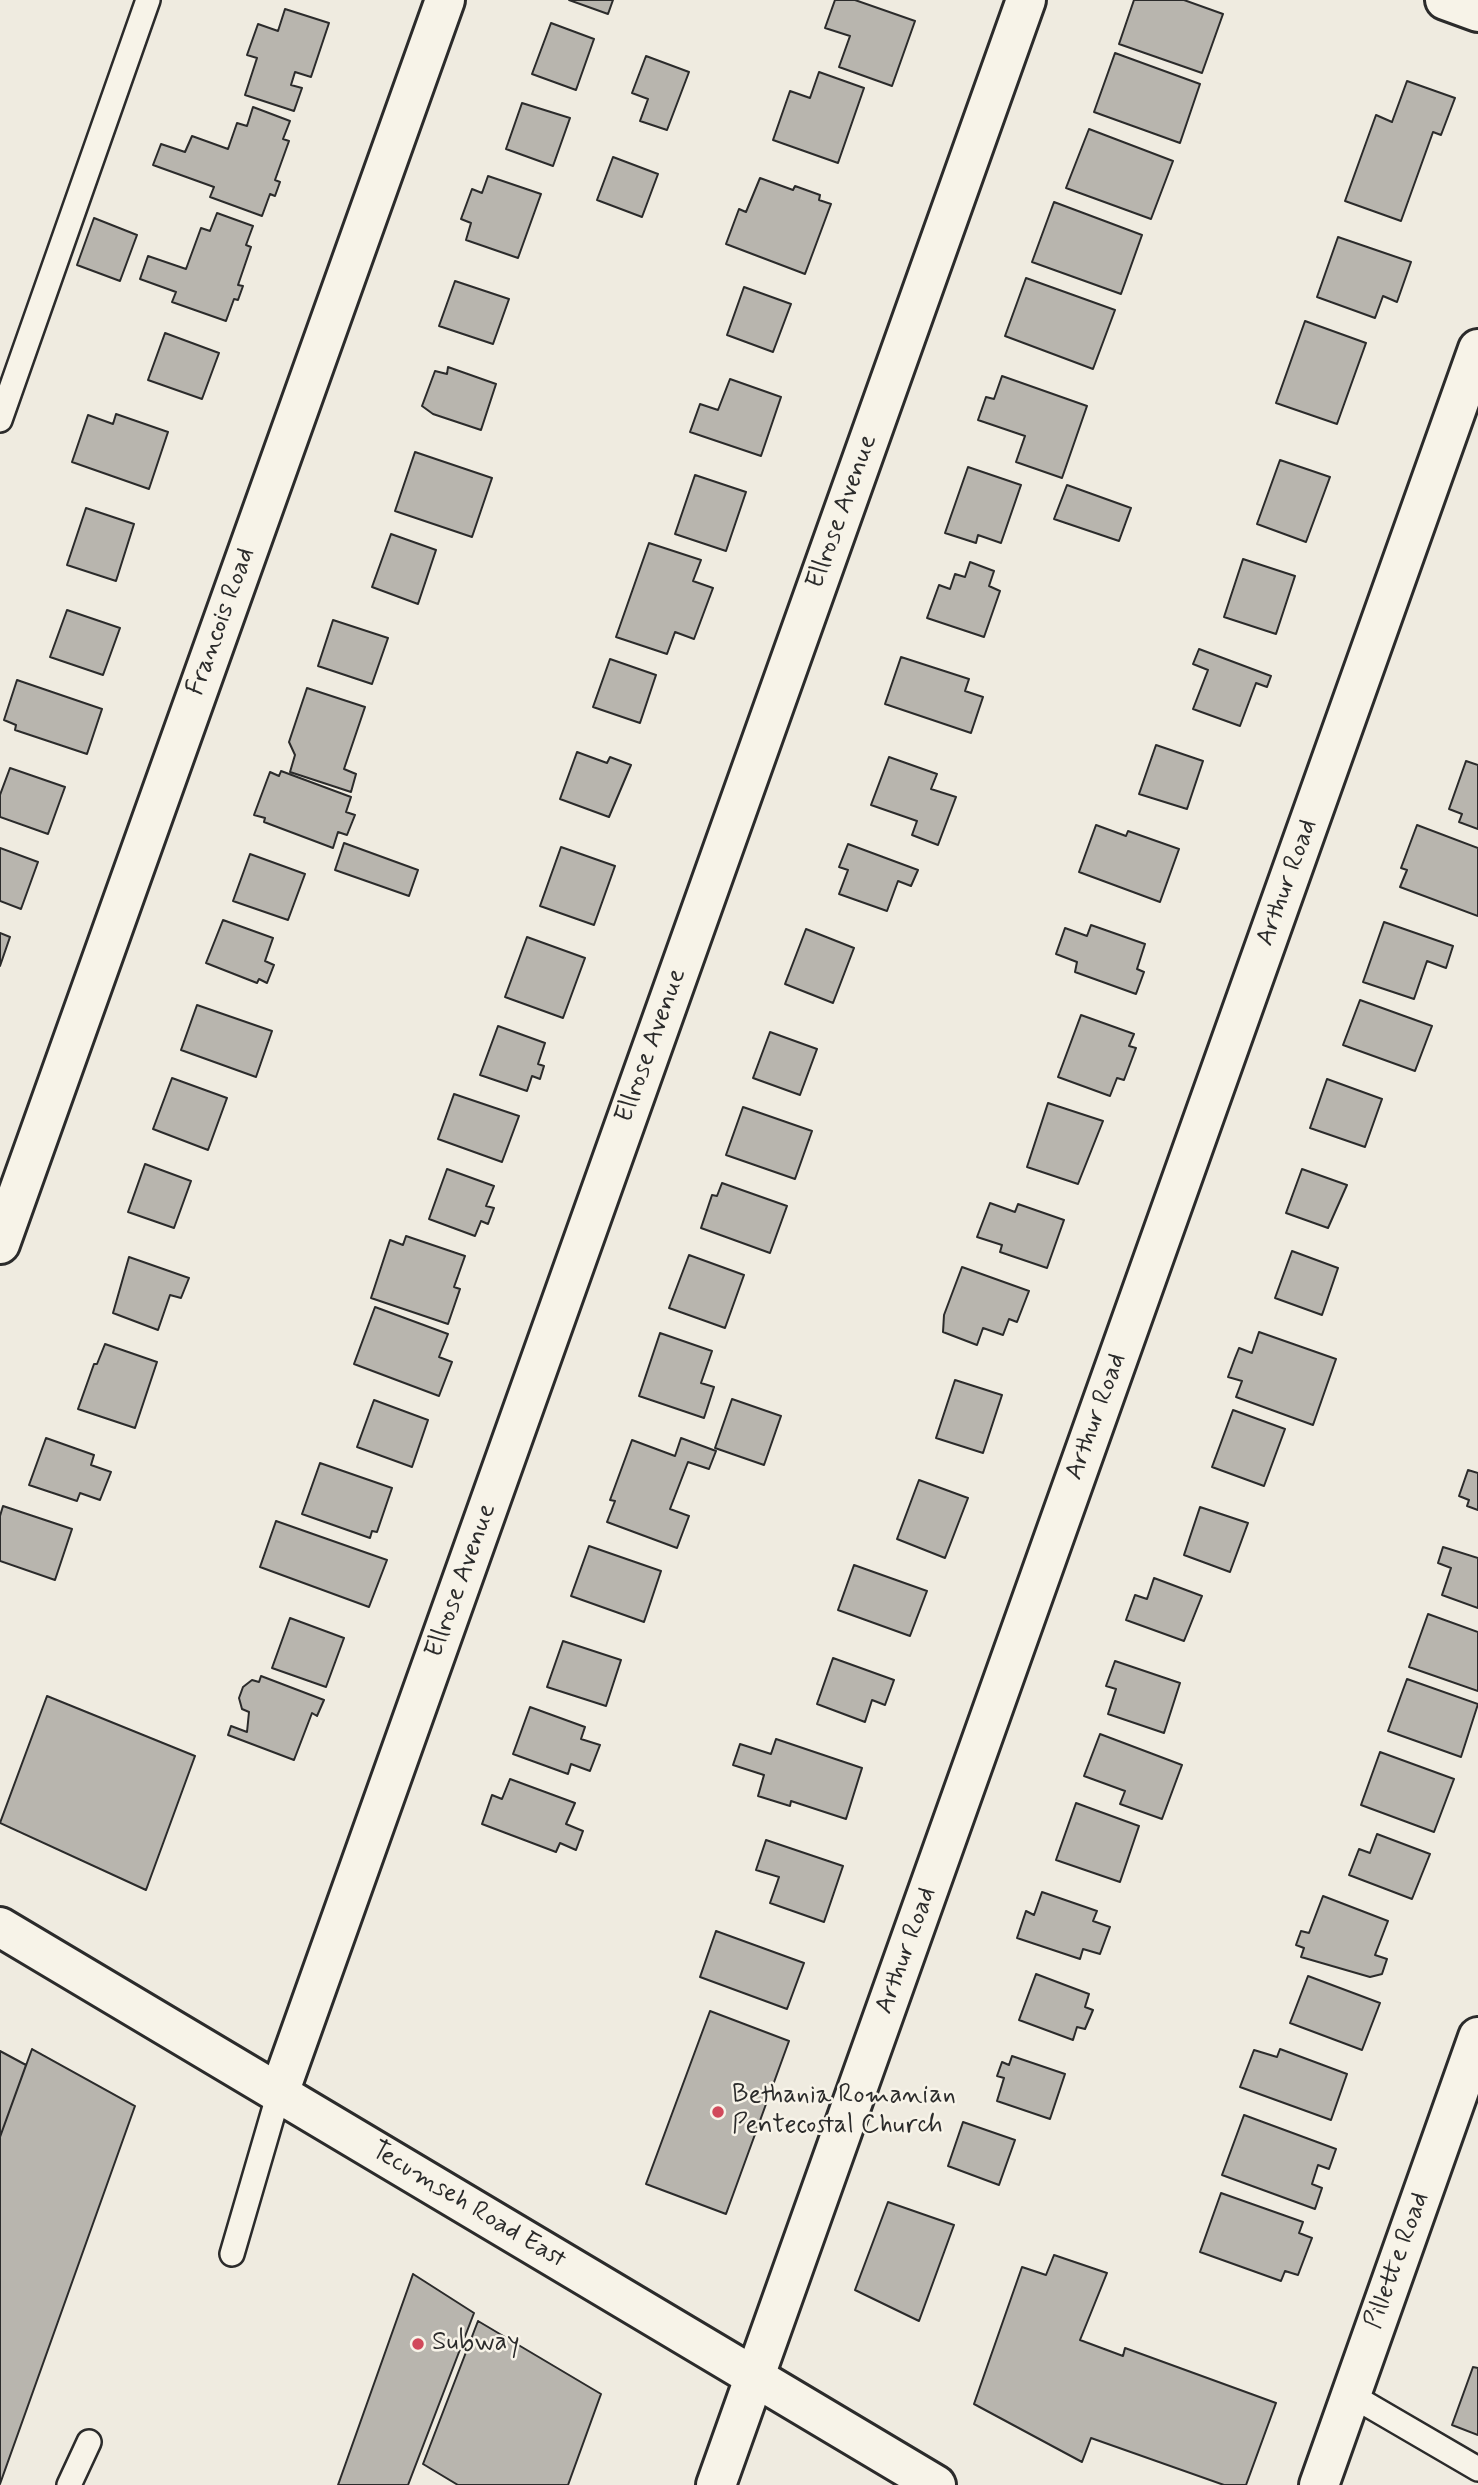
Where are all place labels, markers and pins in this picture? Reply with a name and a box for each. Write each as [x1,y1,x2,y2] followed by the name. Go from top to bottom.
[732,2081,956,2142] place label: Bethania Romanian Pentecostal Church
[710,2104,726,2120] marker: Bethania Romanian Pentecostal Church
[432,2328,520,2360] place label: Subway
[410,2336,426,2352] marker: Subway

